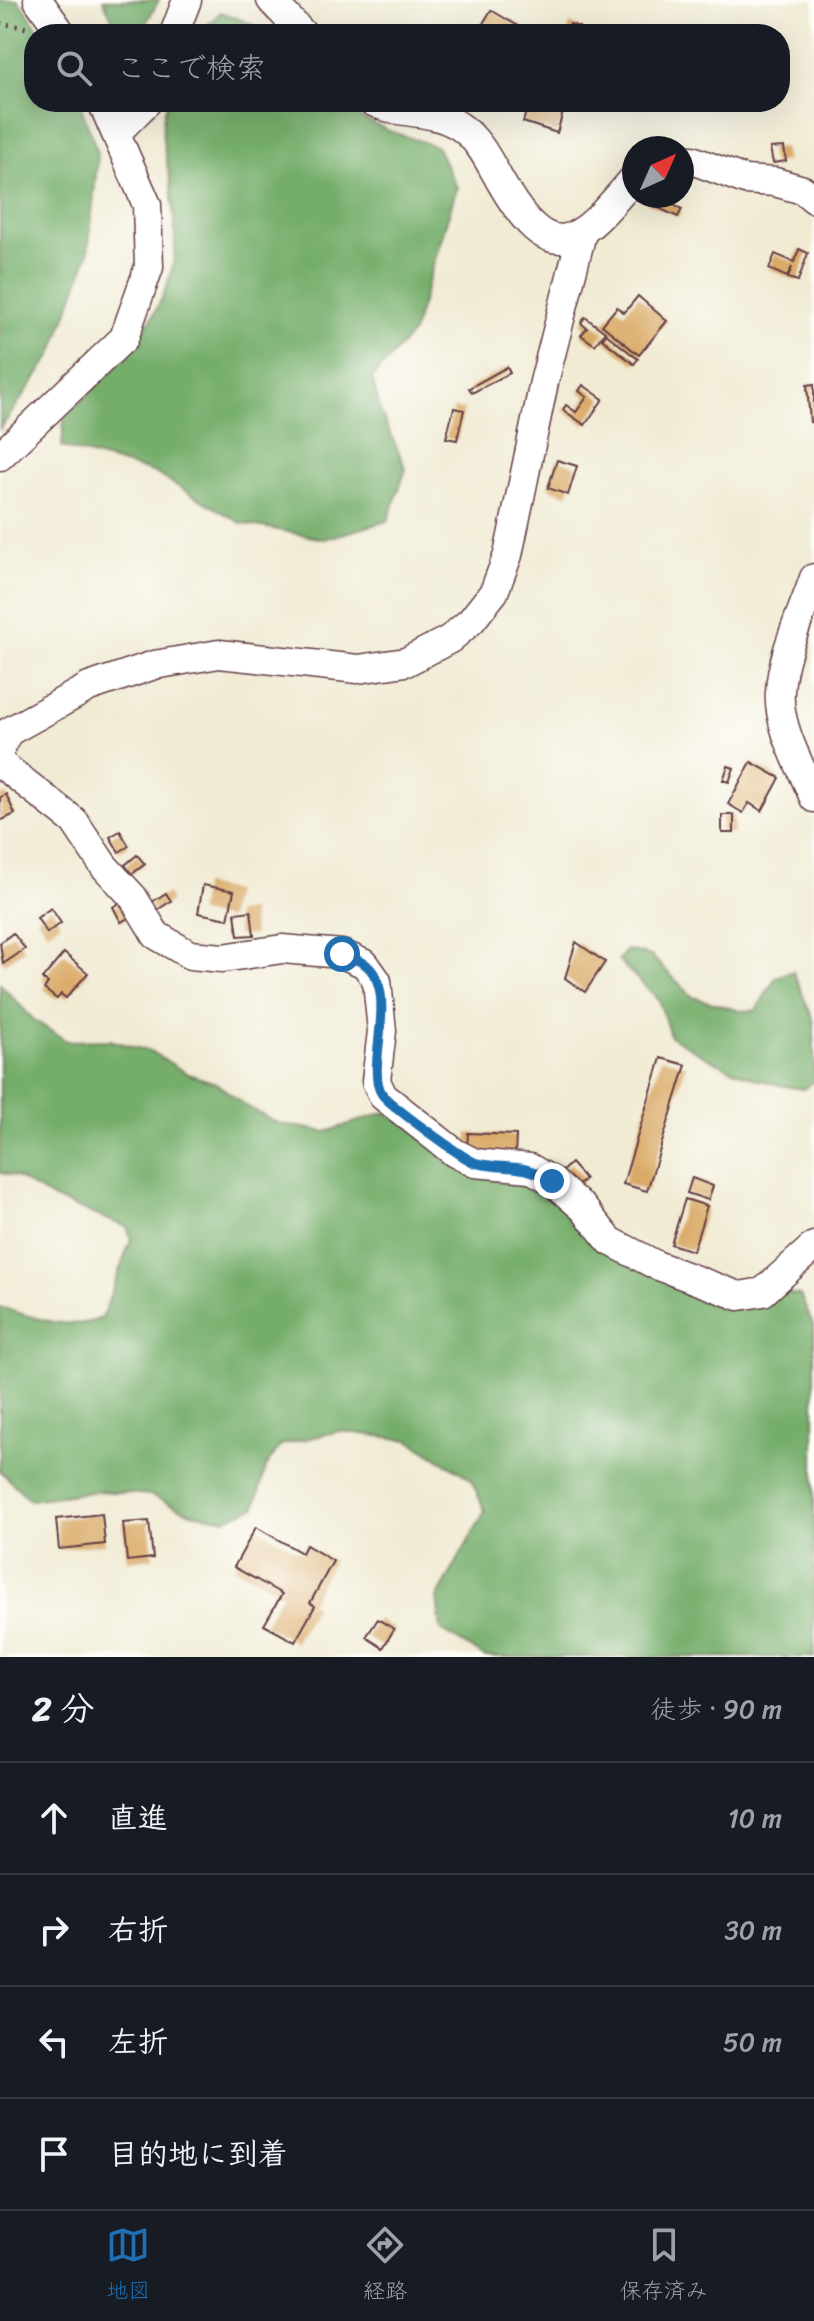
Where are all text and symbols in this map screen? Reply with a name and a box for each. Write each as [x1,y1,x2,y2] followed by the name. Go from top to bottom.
[24,24,790,112] search box
[116,41,266,95] text: ここで検索
[52,46,96,90] icon: search
[622,136,694,208] north arrow
[324,936,360,972] route start
[534,1163,570,1199] route end
[32,1679,94,1739] text: 2 分
[650,1686,782,1732] text: 徒歩 · 90 m
[108,1791,168,1845] text: 直進
[728,1795,782,1841] text: 10 m
[32,1796,76,1840] icon: ahead
[108,1903,168,1957] text: 右折
[725,1907,782,1953] text: 30 m
[32,1908,76,1952] icon: right
[108,2015,168,2069] text: 左折
[723,2019,782,2065] text: 50 m
[32,2020,76,2064] icon: left
[108,2127,288,2181] text: 目的地に到着
[32,2132,76,2176] icon: arrive
[106,2223,150,2310] tab: 地図
[363,2223,407,2310] tab: 経路
[620,2223,708,2310] tab: 保存済み

